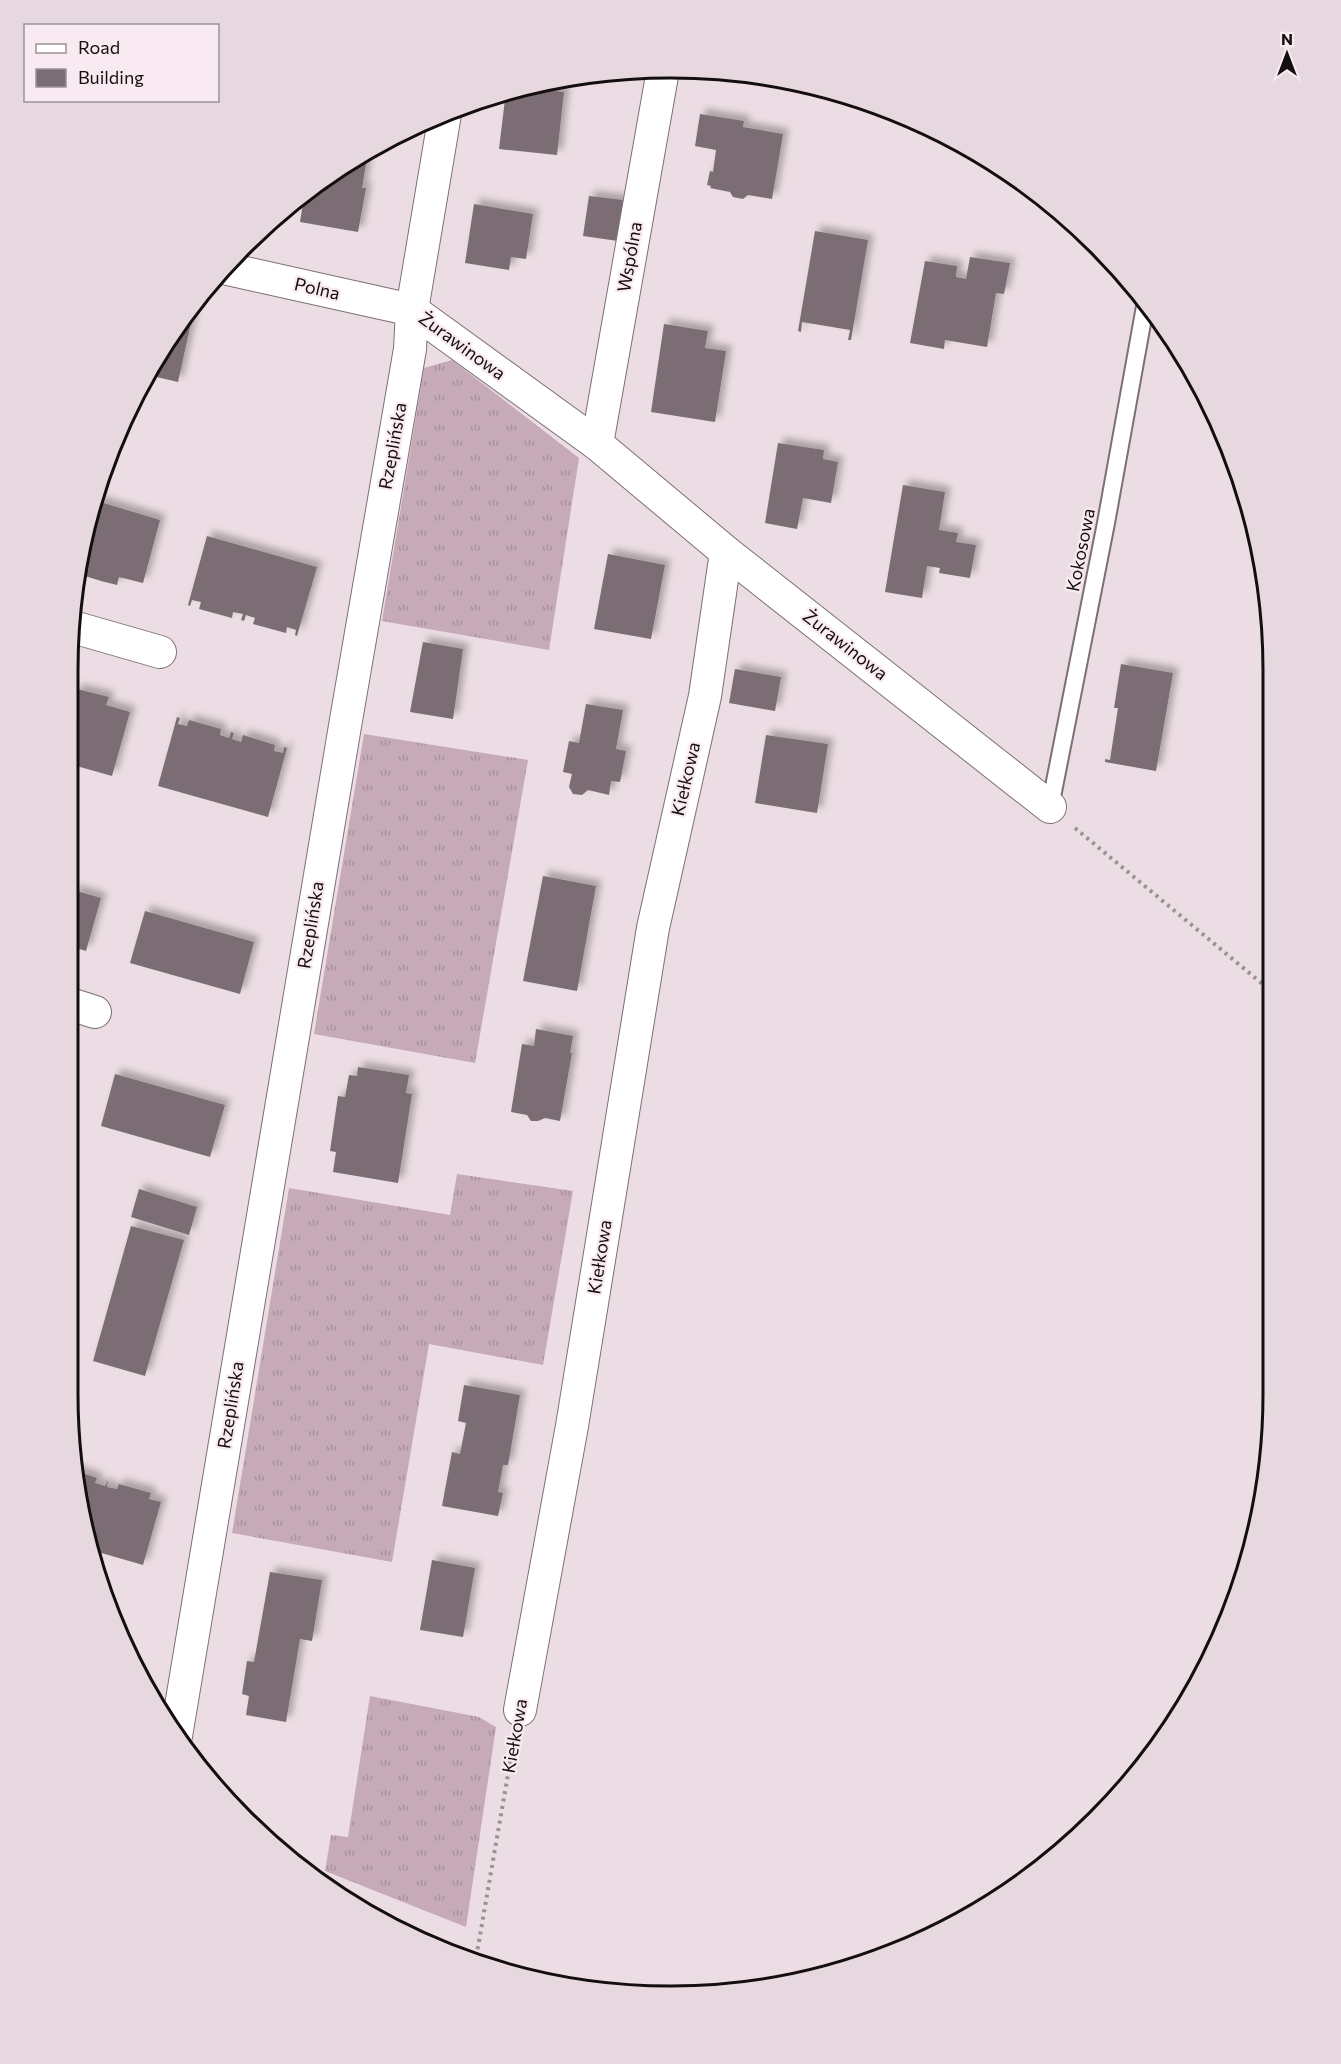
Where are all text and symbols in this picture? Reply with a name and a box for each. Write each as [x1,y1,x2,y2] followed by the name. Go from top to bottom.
[24,24,219,102] legend
[1257,24,1317,84] north arrow
[1281,29,1293,48] text: N
[78,36,120,58] text: Road
[78,66,144,88] text: Building
[612,220,646,294] street label: Wspólna
[292,272,342,304] street label: Polna
[415,306,510,384] street label: Żurawinowa
[374,401,410,491] street label: Rzeplińska
[1061,506,1099,593] street label: Kokosowa
[799,604,892,684] street label: Żurawinowa
[666,740,704,818] street label: Kiełkowa
[292,880,328,970] street label: Rzeplińska
[582,1218,616,1296] street label: Kiełkowa
[212,1360,248,1450] street label: Rzeplińska
[497,1697,531,1775] street label: Kiełkowa

